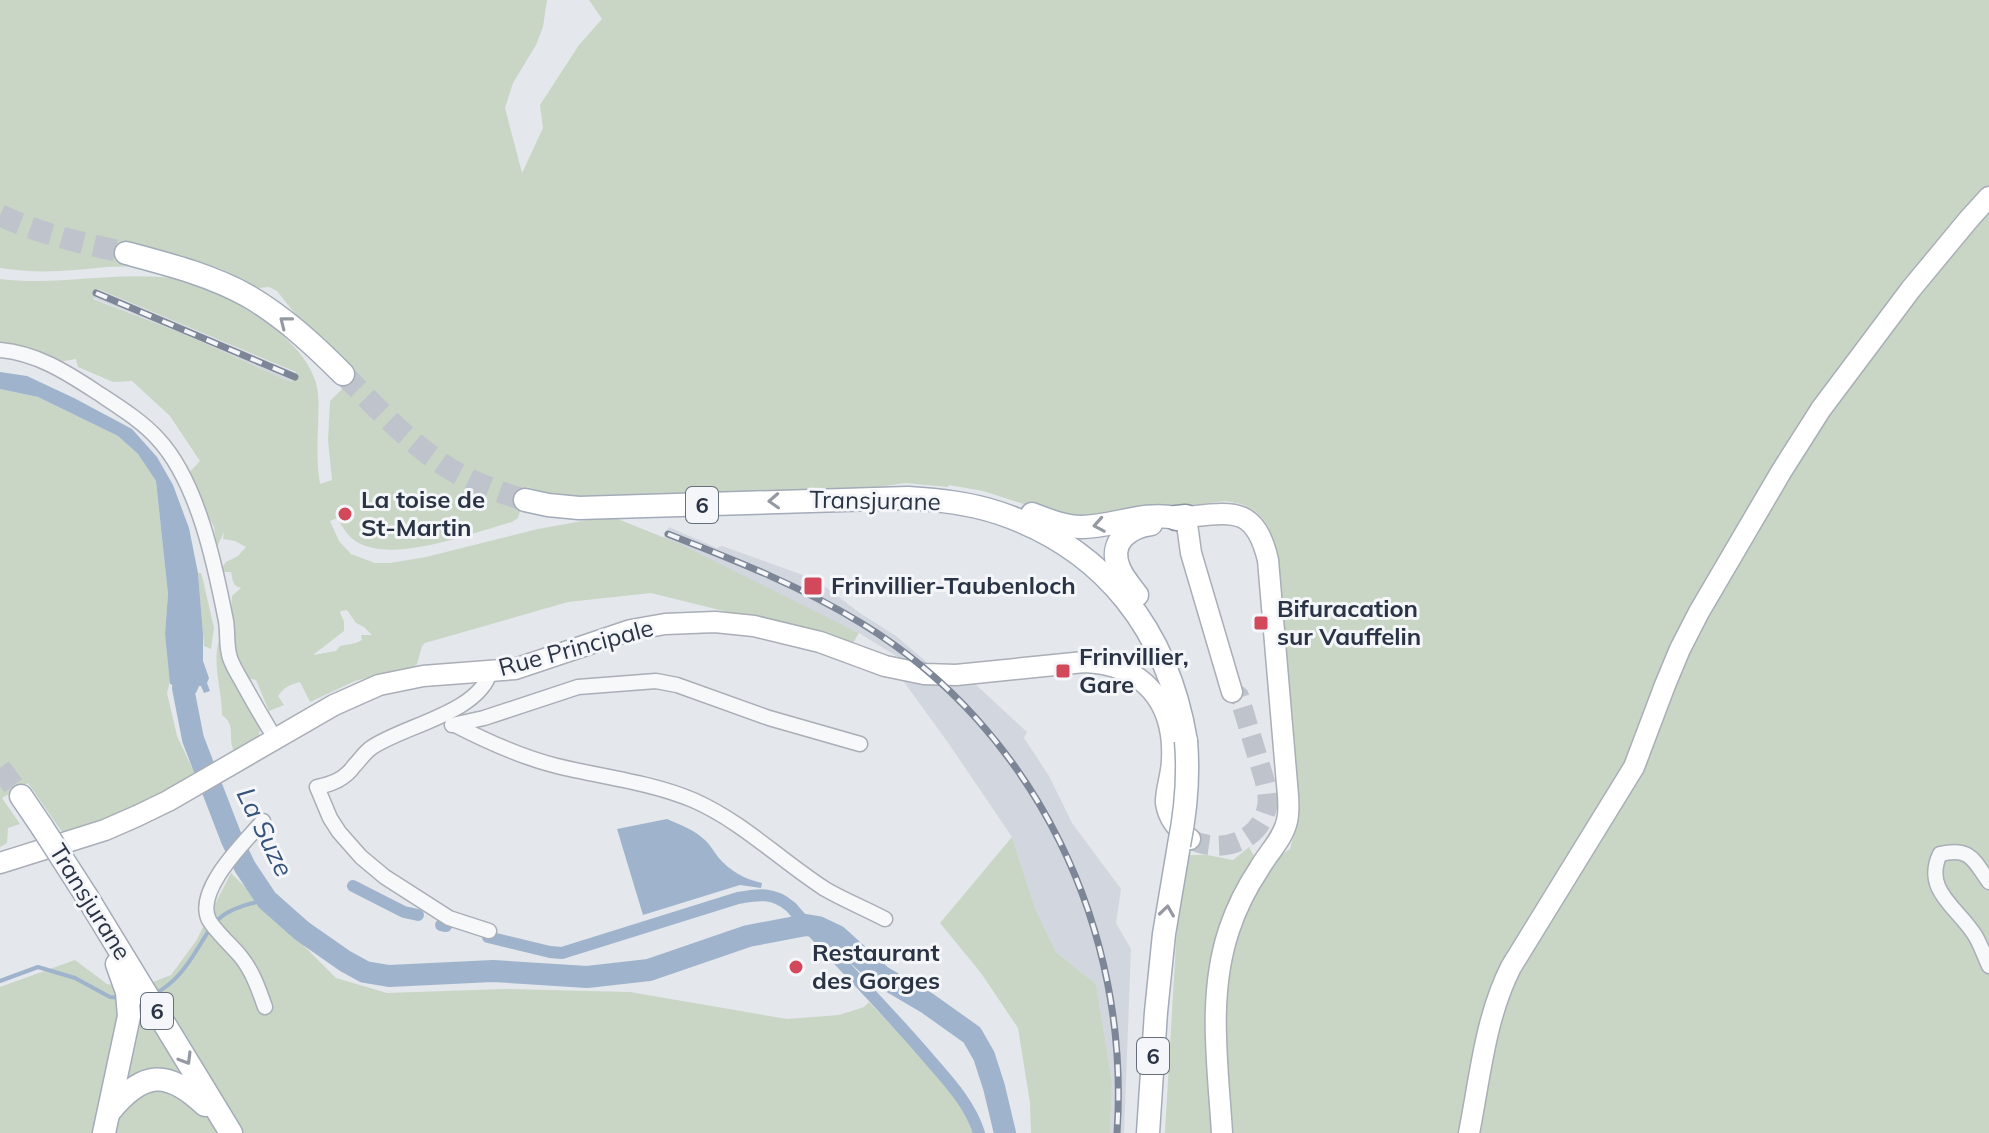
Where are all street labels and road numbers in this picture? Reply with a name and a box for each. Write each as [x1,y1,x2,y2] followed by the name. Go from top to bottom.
[809,484,941,516] street label: Transjurane
[686,487,718,523] road number: 6
[495,612,656,682] street label: Rue Principale
[43,838,138,965] street label: Transjurane
[141,993,173,1029] road number: 6
[1137,1038,1169,1074] road number: 6

